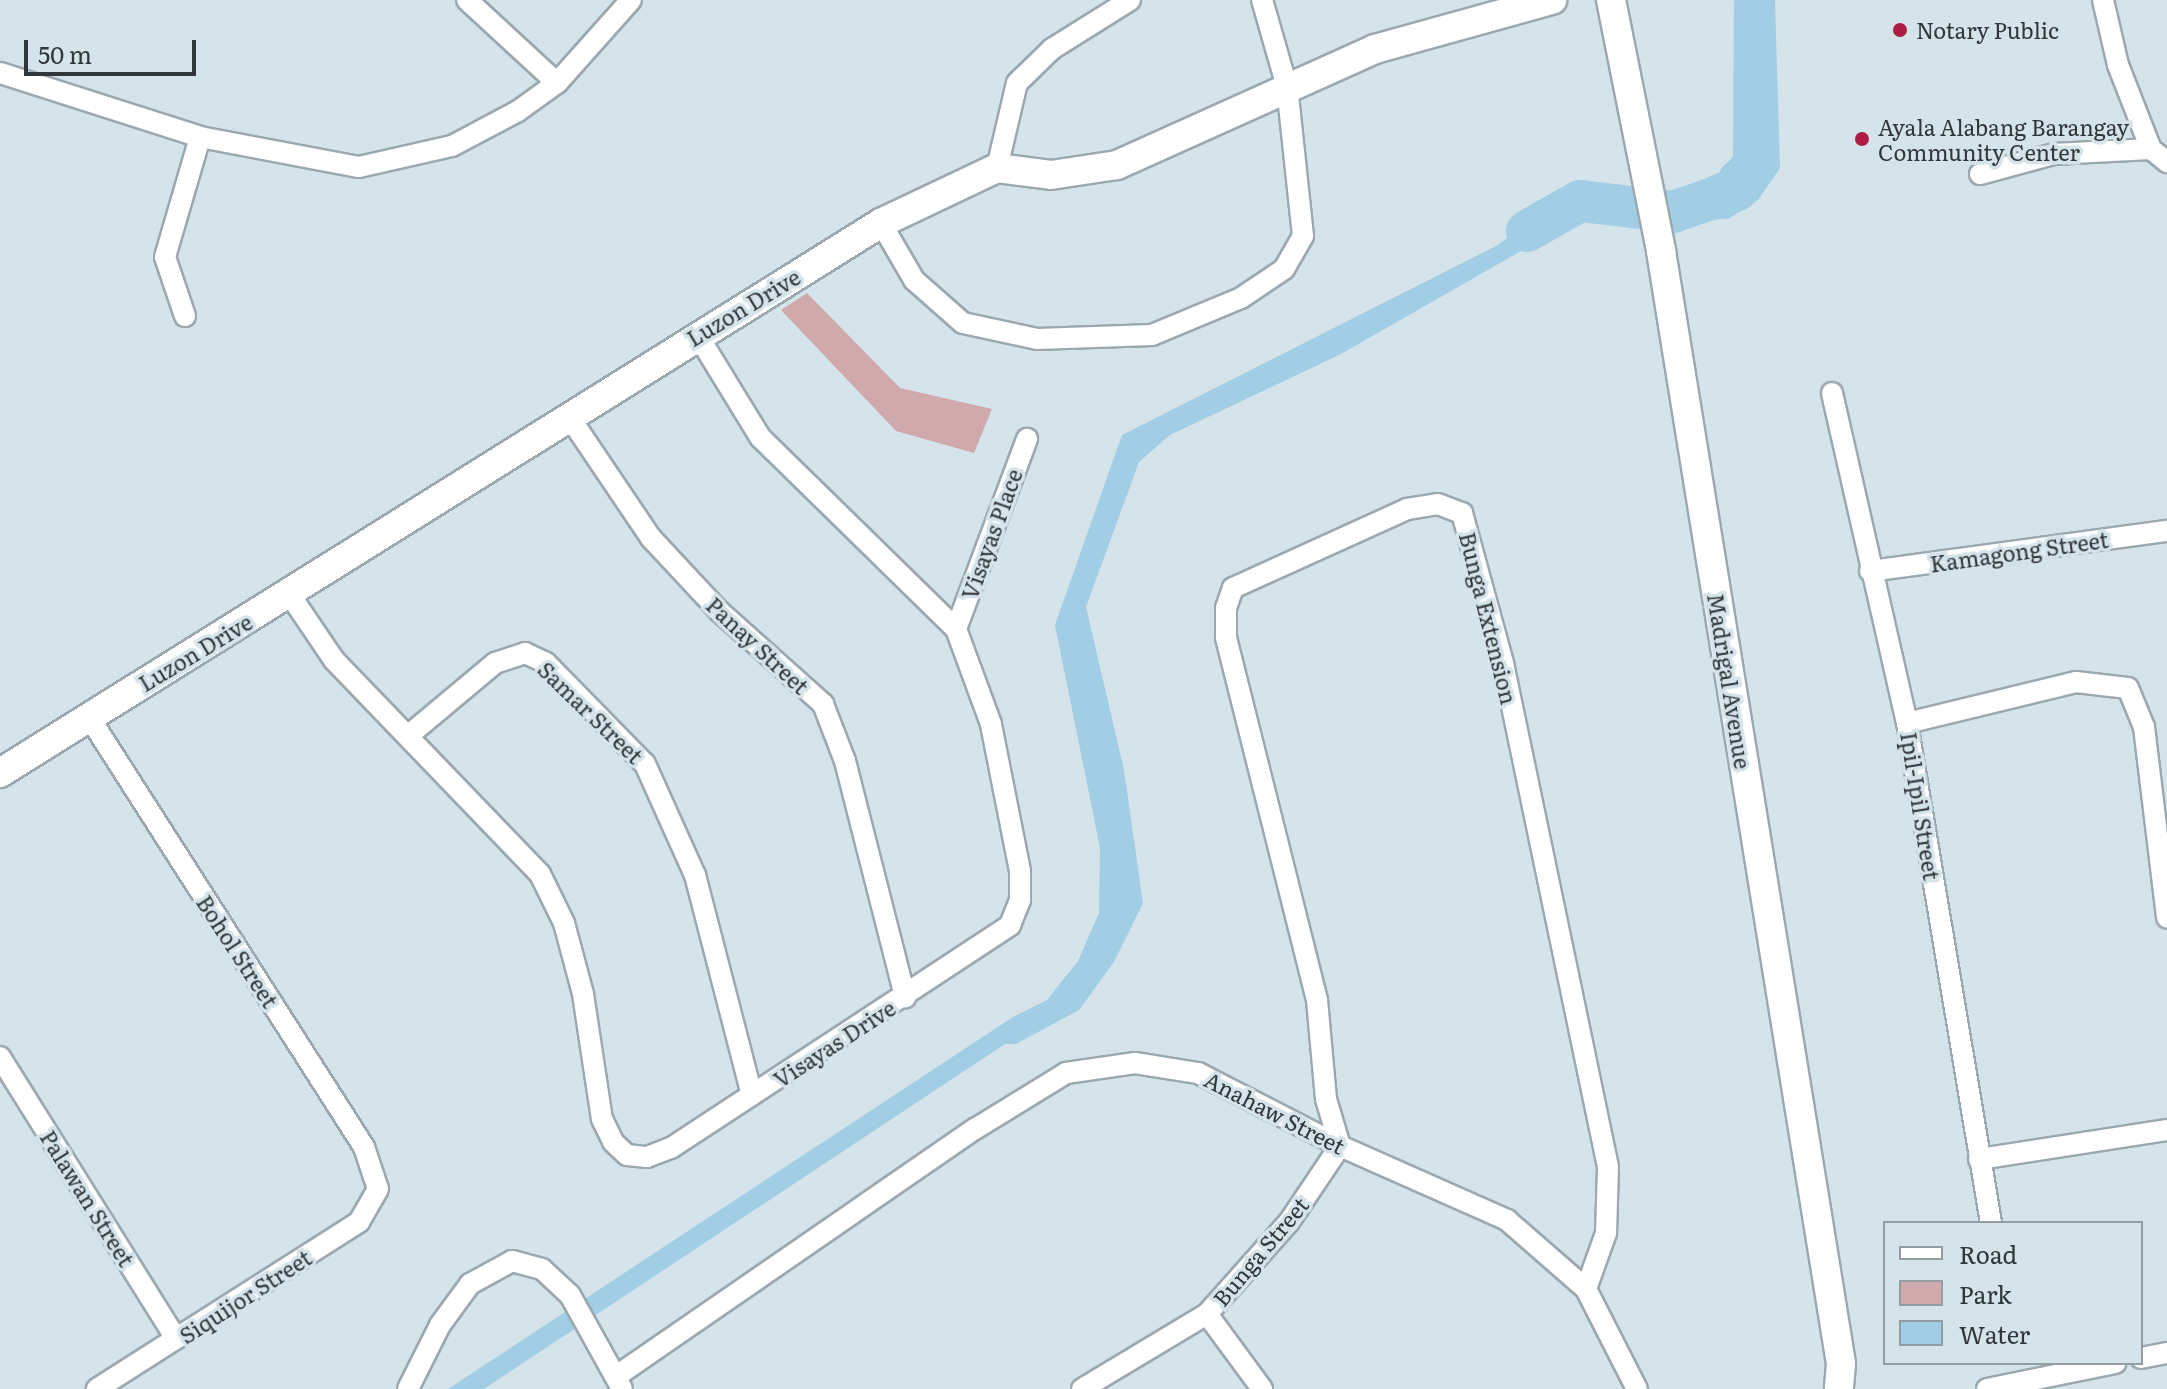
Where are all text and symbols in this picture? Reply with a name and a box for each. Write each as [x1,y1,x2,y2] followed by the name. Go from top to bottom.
[1916,17,2059,43] place label: Notary Public
[1891,21,1909,39] marker: Notary Public
[28,24,200,74] scale bar
[38,36,92,71] text: 50 m
[1878,113,2129,164] place label: Ayala Alabang Barangay Community Center
[1853,130,1871,148] marker: Ayala Alabang Barangay Community Center
[681,263,805,351] street label: Luzon Drive
[955,465,1027,603] street label: Visayas Place
[1928,525,2110,577] street label: Kamagong Street
[1455,529,1523,707] street label: Bunga Extension
[701,591,815,699] street label: Panay Street
[1703,591,1757,771] street label: Madrigal Avenue
[133,608,257,696] street label: Luzon Drive
[533,656,649,768] street label: Samar Street
[1896,730,1946,882] street label: Ipil-Ipil Street
[192,890,284,1012] street label: Bohol Street
[768,994,900,1092] street label: Visayas Drive
[1200,1065,1350,1159] street label: Anahaw Street
[36,1125,140,1271] street label: Palawan Street
[1207,1191,1313,1311] street label: Bunga Street
[1883,1221,2143,1365] legend
[1959,1236,2017,1271] text: Road
[174,1244,316,1348] street label: Siquijor Street
[1959,1276,2012,1311] text: Park
[1959,1316,2030,1351] text: Water

